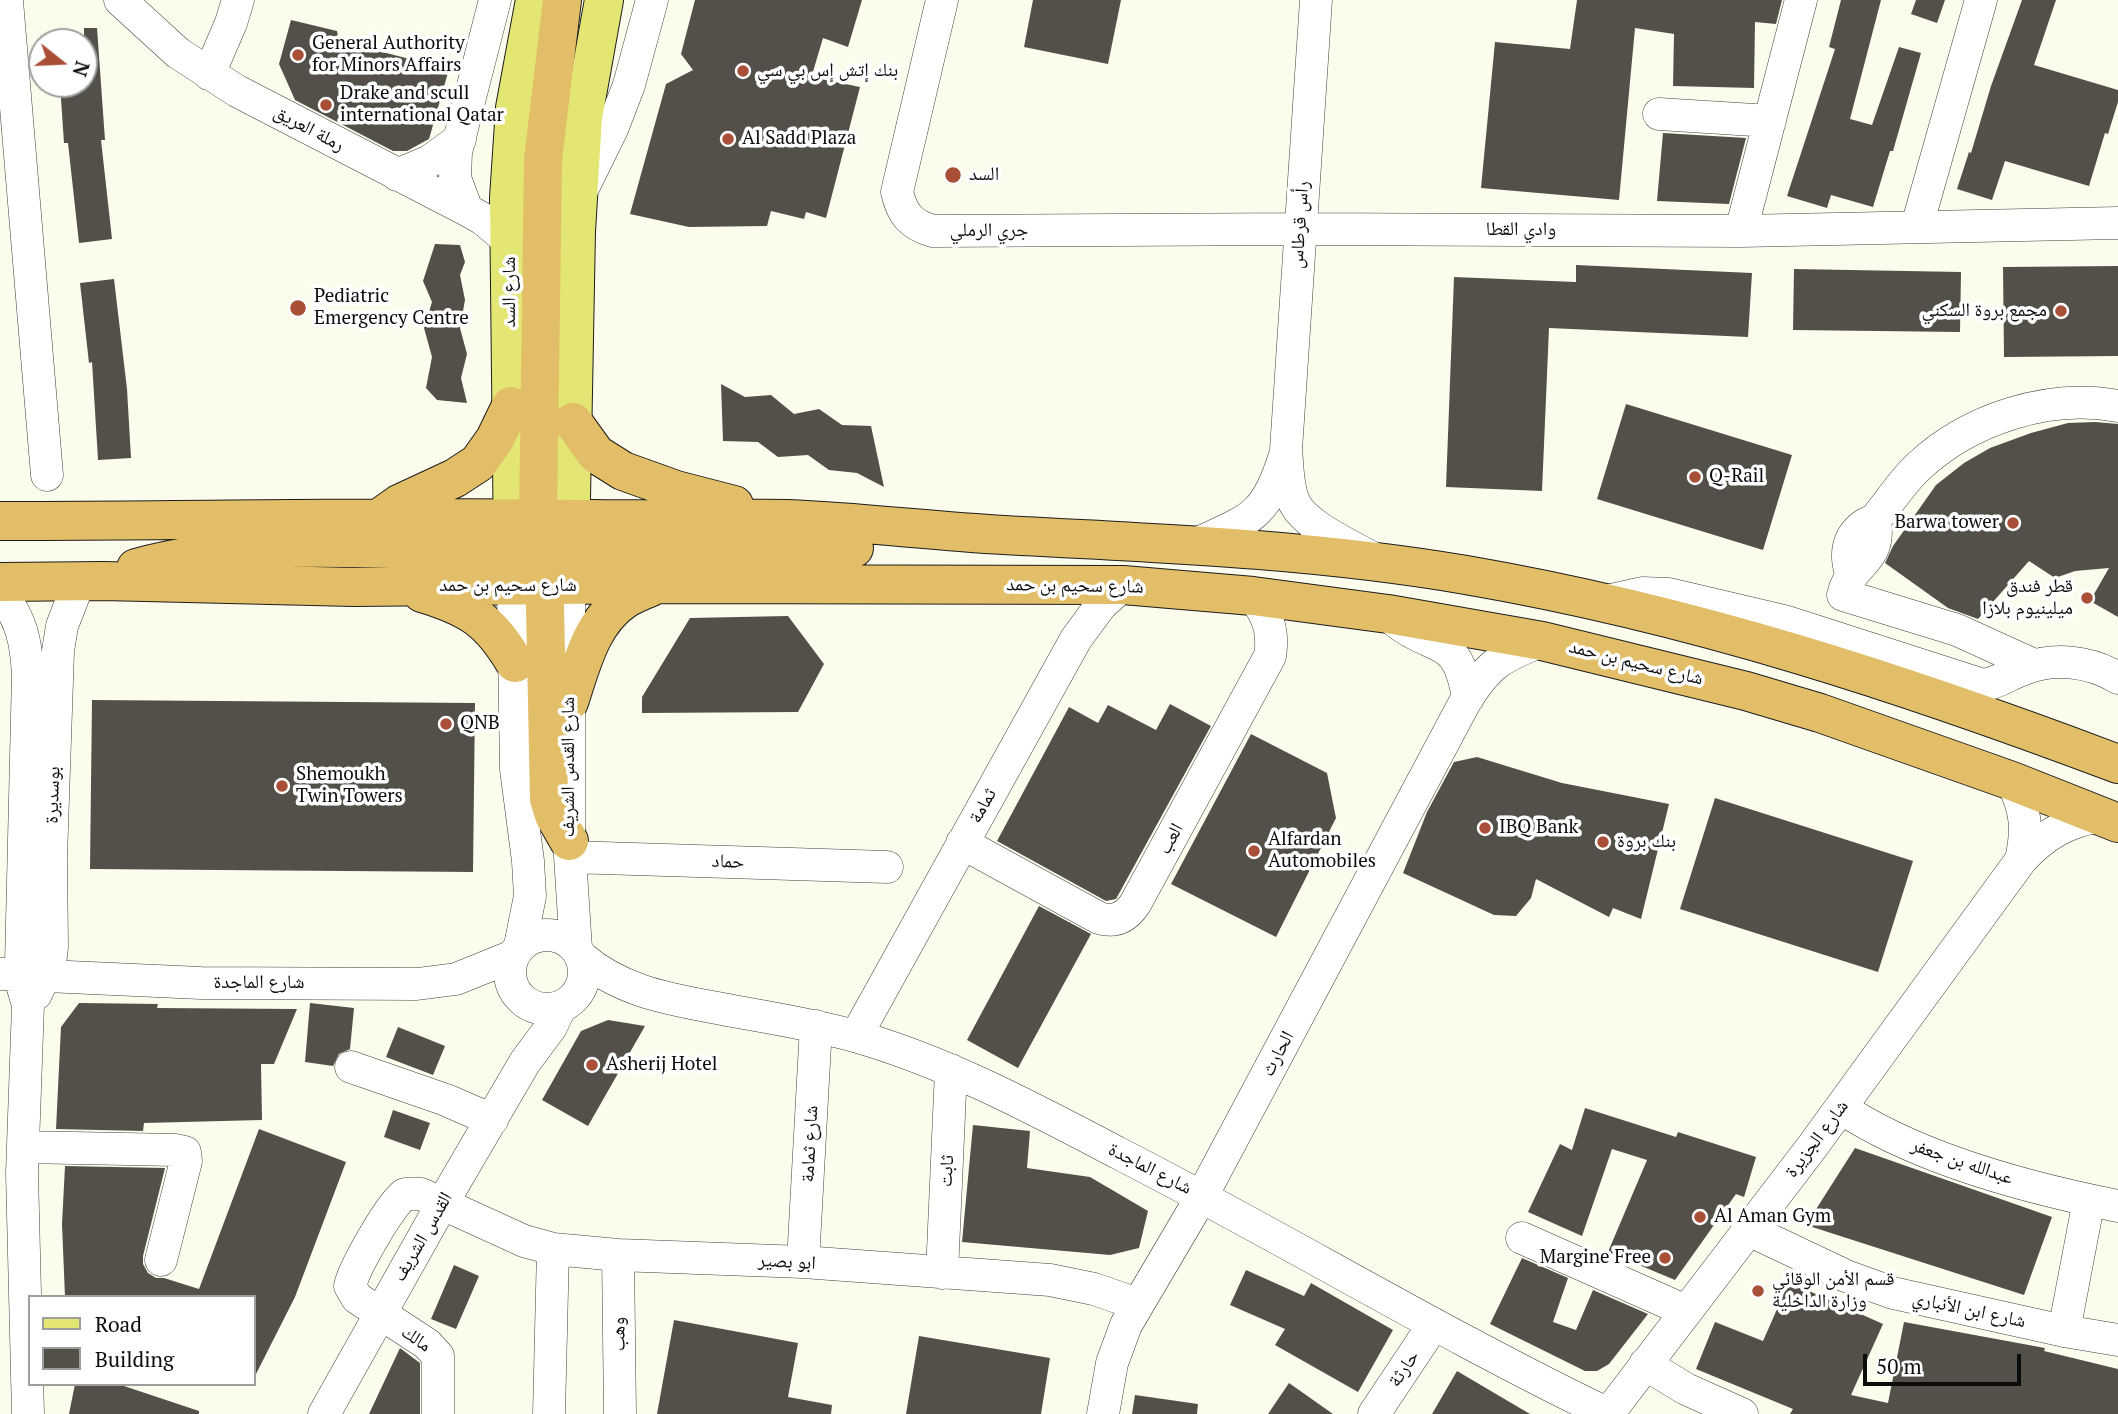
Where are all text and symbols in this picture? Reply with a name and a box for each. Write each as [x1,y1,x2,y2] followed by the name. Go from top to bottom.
[28,28,98,98] north arrow
[312,33,465,77] place label: General Authority for Minors Affairs
[290,47,306,63] marker: General Authority for Minors Affairs
[67,58,96,80] text: N
[757,60,898,82] place label: بنك إتش إس بي سي
[735,63,751,79] marker: بنك إتش إس بي سي
[340,83,504,127] place label: Drake and scull international Qatar
[318,97,334,113] marker: Drake and scull international Qatar
[270,101,348,157] street label: رملة العريق
[742,128,856,150] place label: Al Sadd Plaza
[720,131,736,147] marker: Al Sadd Plaza
[969,164,999,186] place label: السد
[943,165,963,185] marker: السد
[1286,180,1314,270] street label: رأس قرطاس
[1486,219,1556,241] street label: وادي القطا
[950,220,1028,242] street label: جري الرملي
[499,257,521,327] street label: شارع السد
[314,286,469,330] place label: Pediatric Emergency Centre
[288,298,308,318] marker: Pediatric Emergency Centre
[1922,300,2047,322] place label: مجمع بروة السكني
[2053,303,2069,319] marker: مجمع بروة السكني
[1709,466,1764,488] place label: Q-Rail
[1687,469,1703,485] marker: Q-Rail
[1894,512,1999,534] place label: Barwa tower
[2005,515,2021,531] marker: Barwa tower
[1006,573,1144,599] street label: شارع سحيم بن حمد
[439,575,577,597] street label: شارع سحيم بن حمد
[1982,576,2073,620] place label: قطر فندق ميلينيوم بلازا
[2079,590,2095,606] marker: قطر فندق ميلينيوم بلازا
[1567,635,1705,691] street label: شارع سحيم بن حمد
[558,697,580,837] street label: شارع القدس الشريف
[460,713,500,735] place label: QNB
[438,716,454,732] marker: QNB
[296,764,403,808] place label: Shemoukh Twin Towers
[41,766,65,824] street label: بوسديرة
[274,778,290,794] marker: Shemoukh Twin Towers
[964,785,1002,827] street label: ثمامة
[1499,817,1578,839] place label: IBQ Bank
[1153,820,1189,858] street label: العب
[1477,820,1493,836] marker: IBQ Bank
[1268,829,1376,873] place label: Alfardan Automobiles
[1617,831,1676,853] place label: بنك بروة
[1595,834,1611,850] marker: بنك بروة
[1246,843,1262,859] marker: Alfardan Automobiles
[711,850,745,874] street label: حماد
[214,972,304,994] street label: شارع الماجدة
[1257,1027,1299,1081] street label: الحارث
[606,1054,717,1076] place label: Asherij Hotel
[584,1057,600,1073] marker: Asherij Hotel
[1780,1096,1854,1182] street label: شارع الجزيرة
[797,1105,823,1183] street label: شارع ثمامة
[1908,1134,2016,1190] street label: عبدالله بن جعفر
[1104,1138,1196,1200] street label: شارع الماجدة
[935,1154,959,1188] street label: ثابت
[388,1188,458,1286] street label: القدس الشريف
[1714,1206,1831,1228] place label: Al Aman Gym
[1692,1209,1708,1225] marker: Al Aman Gym
[1540,1247,1651,1269] place label: Margine Free
[758,1249,816,1275] street label: ابو بصير
[1657,1250,1673,1266] marker: Margine Free
[1772,1269,1894,1313] place label: قسم الأمن الوقائي وزارة الداخلية
[1750,1283,1766,1299] marker: قسم الأمن الوقائي وزارة الداخلية
[1910,1287,2028,1333] street label: شارع ابن الأنباري
[28,1295,256,1386] legend
[95,1310,142,1338] text: Road
[607,1317,631,1351] street label: وهب
[397,1321,435,1357] street label: مالك
[1866,1340,2024,1384] scale bar
[95,1345,174,1373] text: Building
[1384,1346,1424,1392] street label: حارثة
[1876,1352,1922,1380] text: 50 m

